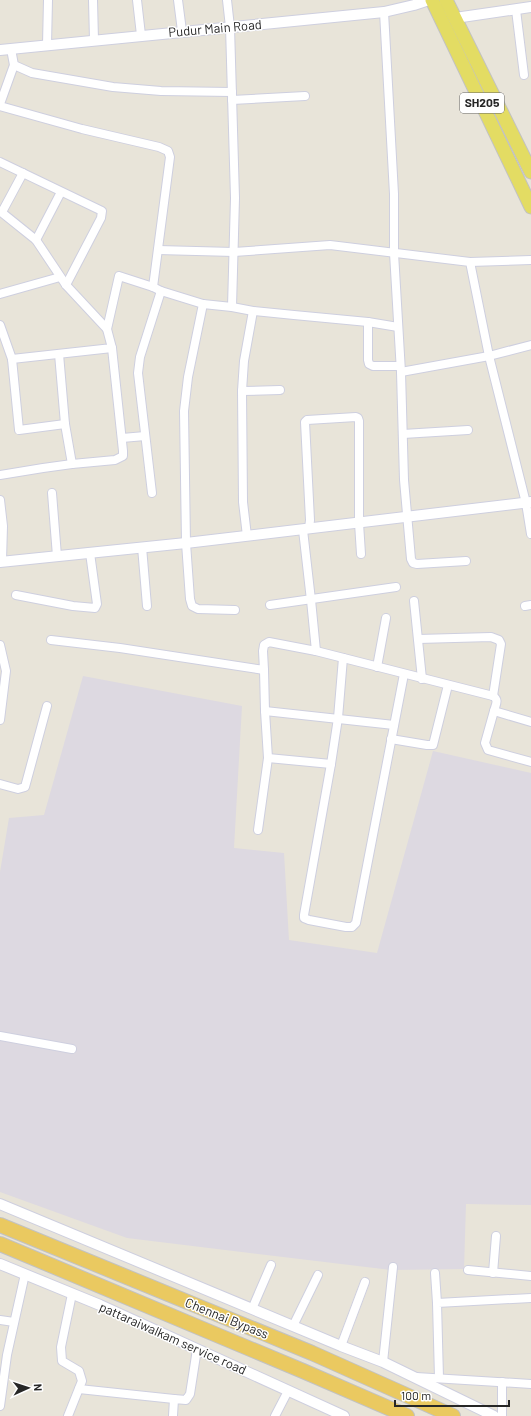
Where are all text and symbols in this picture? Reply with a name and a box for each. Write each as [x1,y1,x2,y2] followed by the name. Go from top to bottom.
[168,16,262,40] street label: Pudur Main Road
[460,93,504,113] road number: SH205
[183,1294,271,1342] street label: Chennai Bypass
[97,1298,249,1378] street label: pattaraiwalkam service road
[8,1368,48,1408] north arrow
[395,1382,509,1408] scale bar
[32,1383,45,1391] text: N
[401,1388,431,1402] text: 100 m

